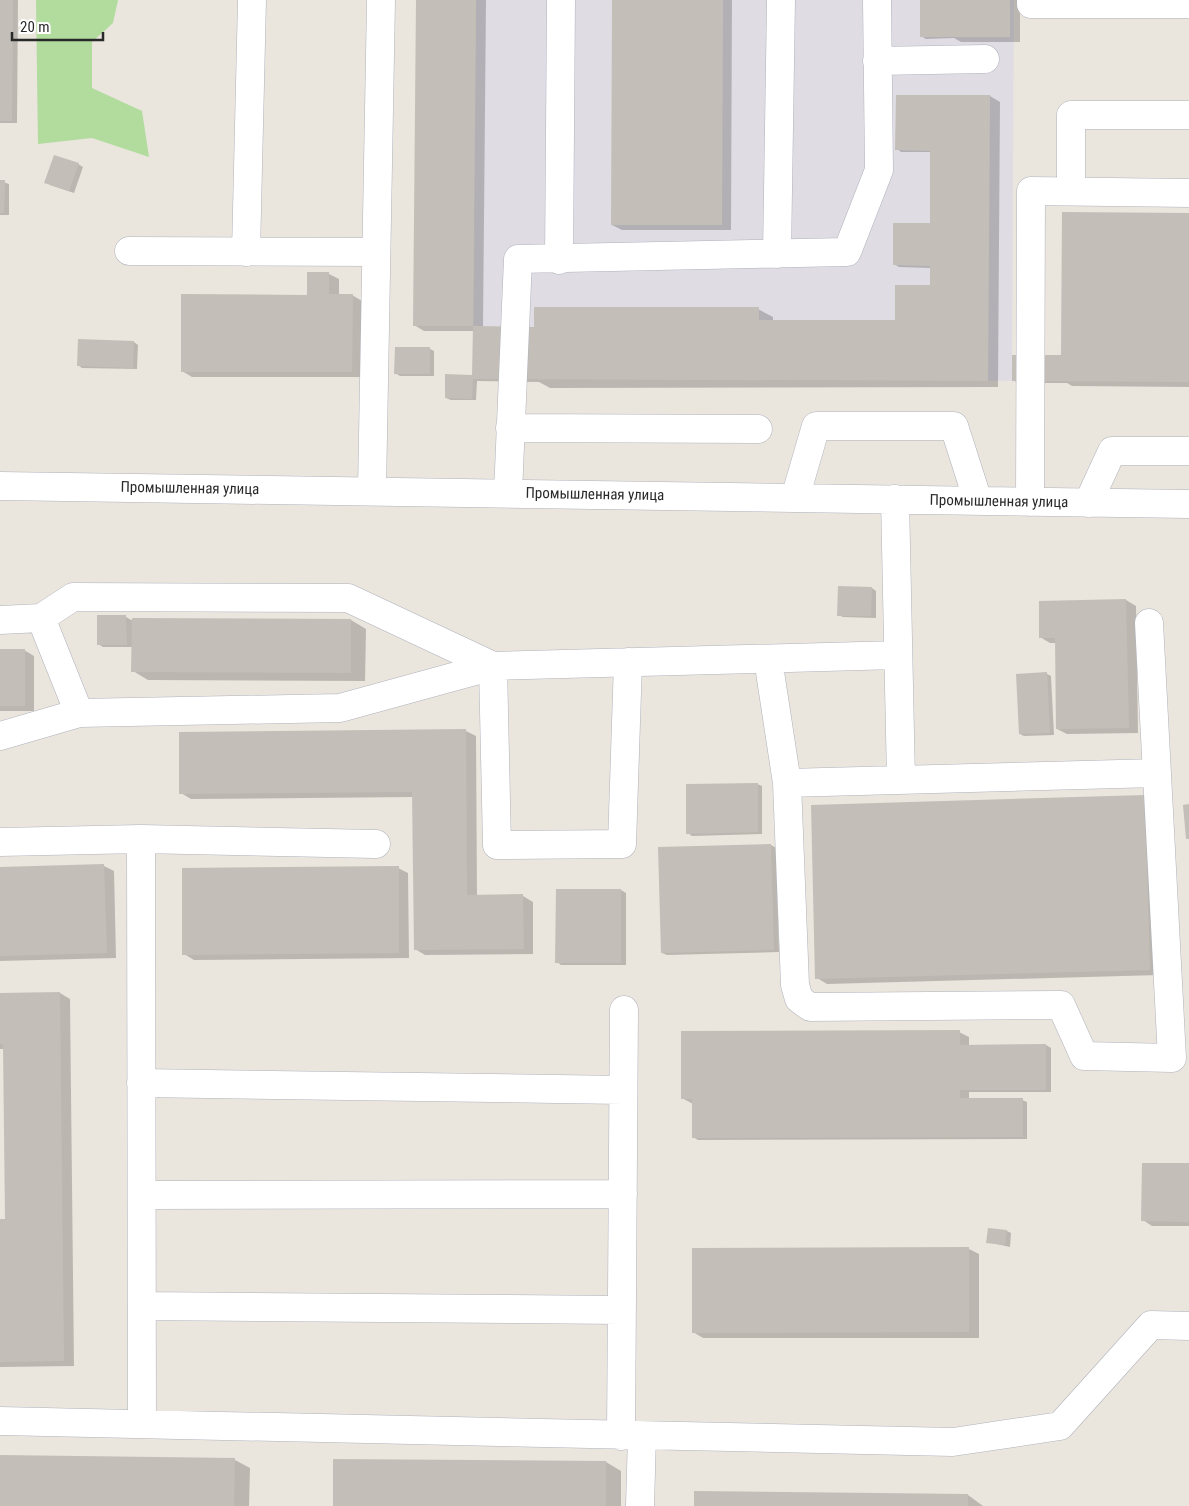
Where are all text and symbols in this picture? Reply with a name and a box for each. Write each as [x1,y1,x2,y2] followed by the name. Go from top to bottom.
[12,10,104,42] scale bar
[20,18,50,36] text: 20 m
[120,478,260,498] street label: Промышленная улица
[525,484,665,504] street label: Промышленная улица
[929,491,1069,511] street label: Промышленная улица

